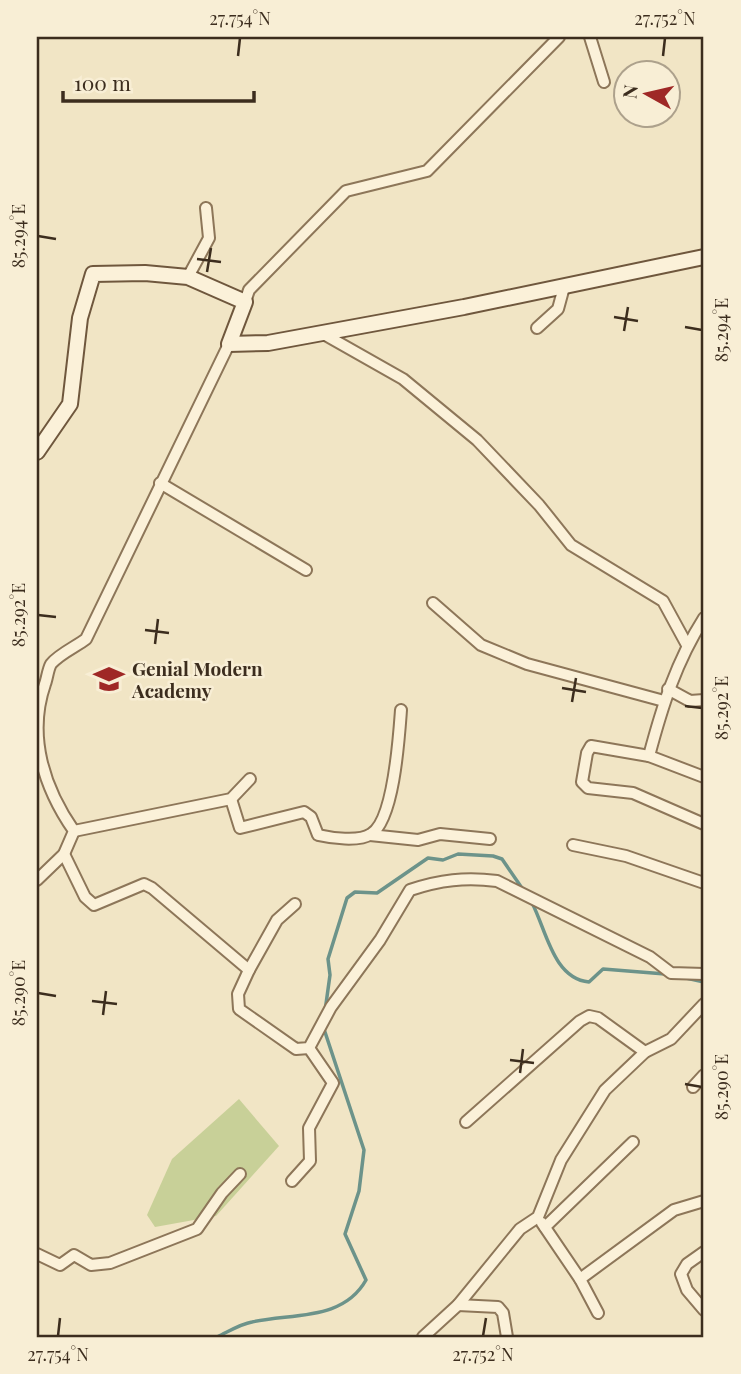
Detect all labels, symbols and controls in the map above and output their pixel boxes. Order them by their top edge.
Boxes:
text: 27.754°N [209,6,271,30]
text: 27.752°N [634,6,696,30]
scale bar [63,60,254,104]
north arrow [612,60,682,130]
text: 100 m [74,68,131,96]
text: N [615,83,643,100]
text: 85.294°E [6,204,30,268]
text: 85.294°E [709,298,733,362]
text: 85.292°E [6,583,30,647]
place label: Genial Modern Academy [131,655,263,703]
school or university icon: Genial Modern Academy [92,662,126,696]
text: 85.292°E [709,676,733,740]
text: 85.290°E [6,960,30,1026]
text: 85.290°E [709,1054,733,1120]
text: 27.754°N [27,1342,89,1366]
text: 27.752°N [452,1342,514,1366]

